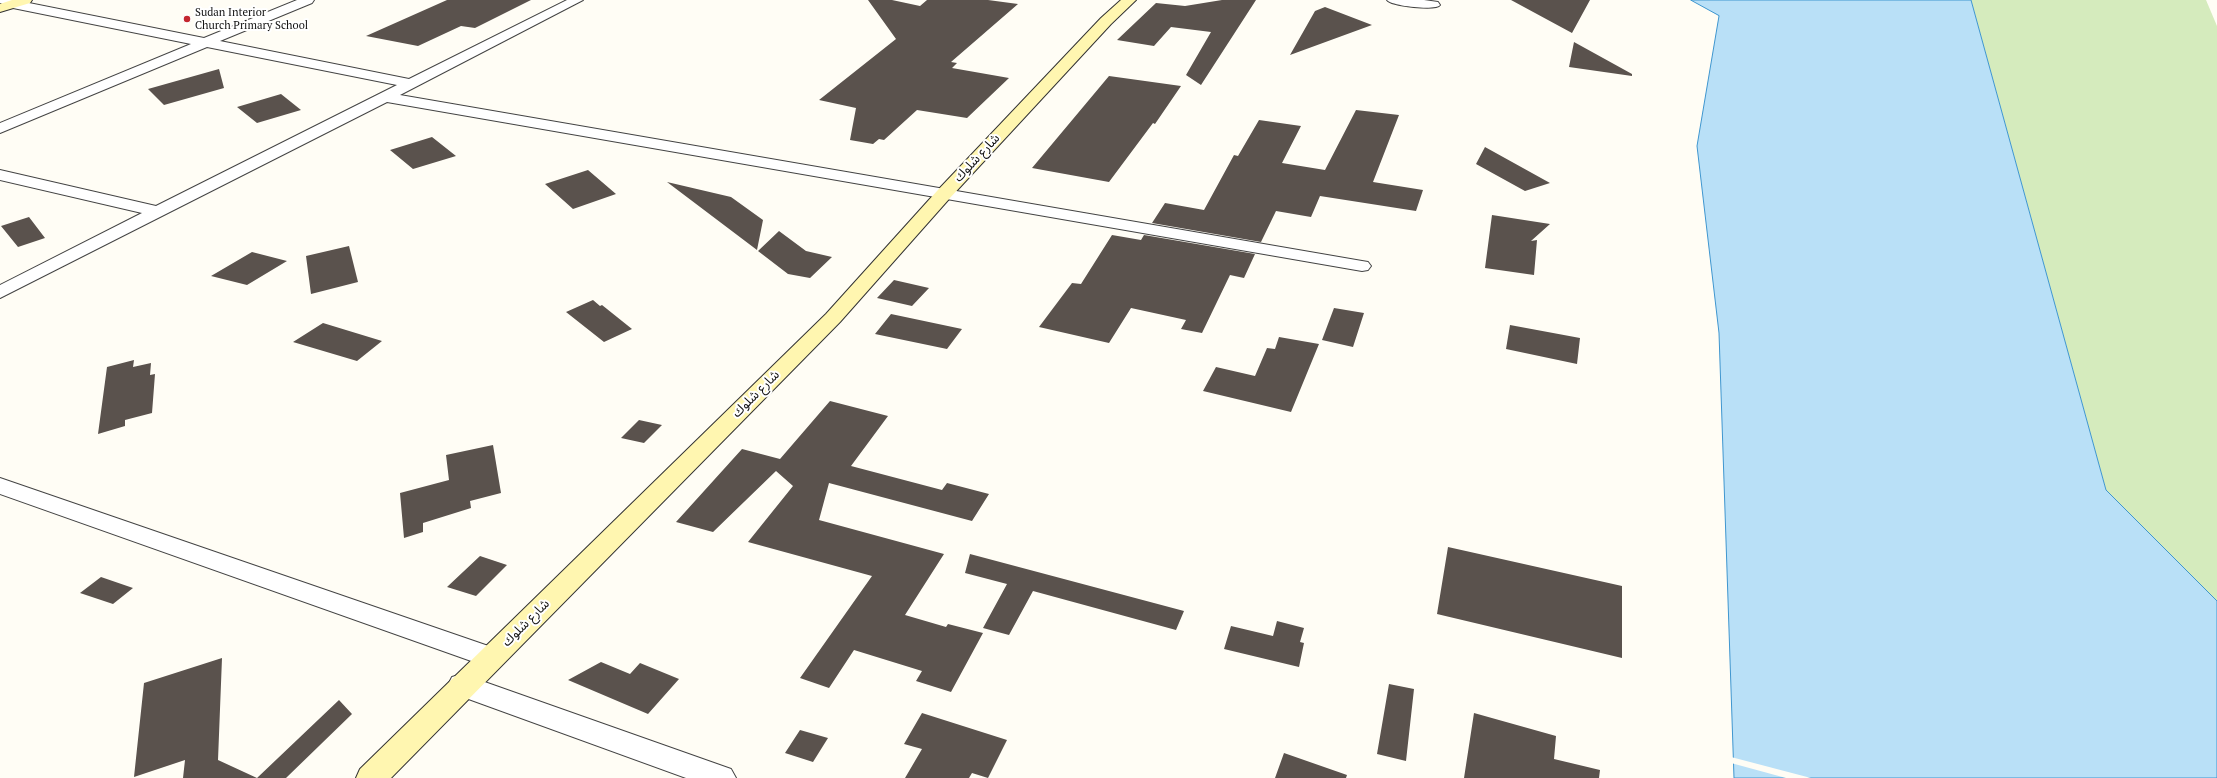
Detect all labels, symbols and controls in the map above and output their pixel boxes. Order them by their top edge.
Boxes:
place label: Sudan Interior Church Primary School [195,6,308,32]
marker: Sudan Interior Church Primary School [182,14,192,24]
street label: شارع شلوك [951,131,1003,185]
street label: شارع شلوك [729,367,783,421]
street label: شارع شلوك [499,596,553,650]

